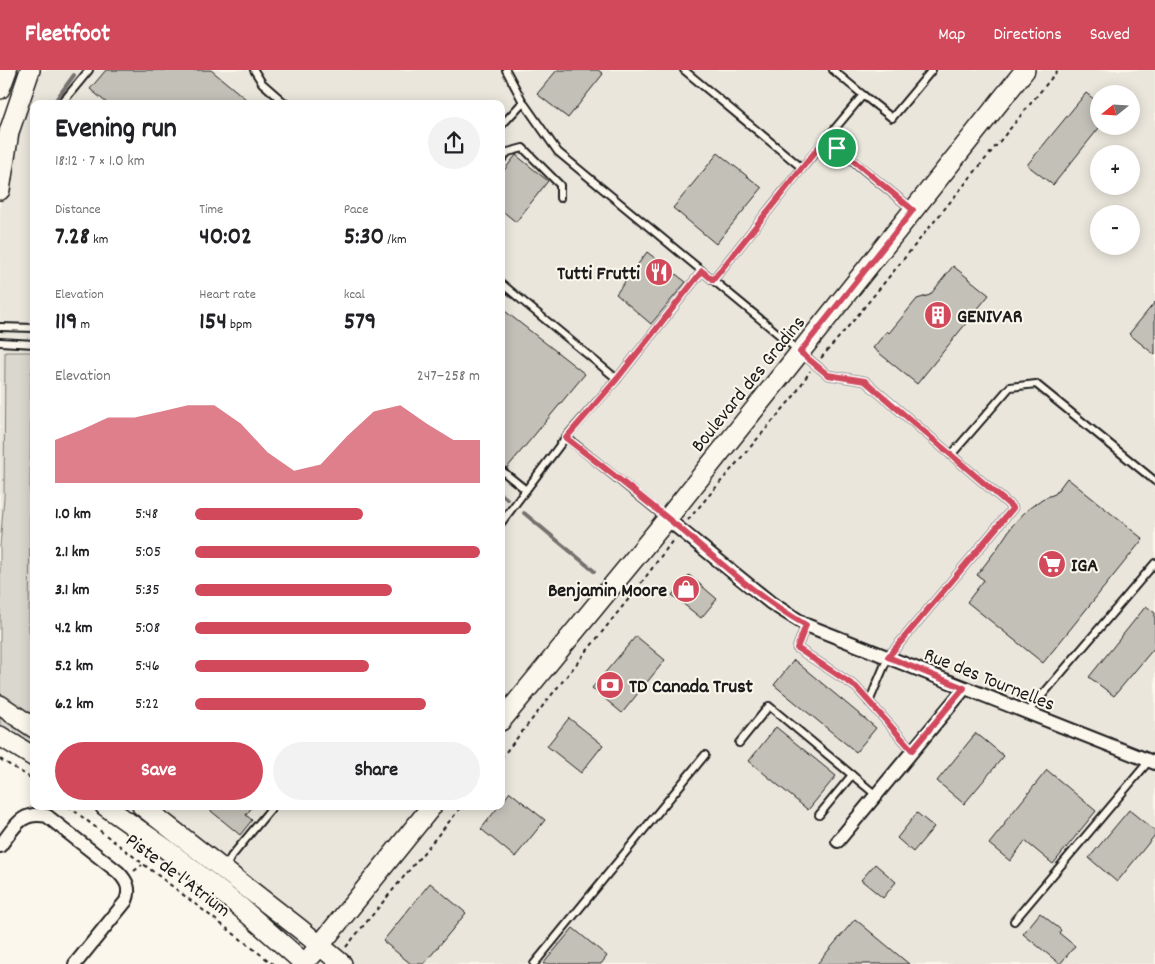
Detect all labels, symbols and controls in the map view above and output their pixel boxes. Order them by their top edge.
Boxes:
text: Fleetfoot [25,18,110,52]
text: Map [938,23,965,48]
text: Directions [993,23,1062,48]
text: Saved [1090,23,1130,48]
north arrow [1090,85,1140,135]
map controls [1090,85,1140,255]
text: Evening run [55,111,177,151]
button: share [428,117,480,169]
pin [816,127,858,169]
icon: arrive [823,134,851,162]
button: + [1090,145,1140,195]
text: 18:12 · 7 × 1.0 km [55,150,145,173]
text: Distance [55,200,101,220]
text: Time [199,200,223,220]
text: Pace [344,200,368,220]
button: − [1090,205,1140,255]
text: 7.28 [55,220,90,256]
text: 40:02 [199,220,252,256]
text: 5:30 [344,220,384,256]
text: km [90,230,108,250]
text: /km [384,230,407,250]
restaurant icon: Tutti Frutti [644,257,674,287]
place label: Tutti Frutti [557,261,640,289]
text: Elevation [55,285,104,305]
text: Heart rate [199,285,256,305]
text: kcal [344,285,365,305]
building icon: GENIVAR [923,300,953,330]
place label: GENIVAR [957,304,1023,332]
text: 119 [55,305,77,341]
text: 154 [199,305,227,341]
text: 579 [344,305,376,341]
street label: Boulevard des Gradins [685,311,813,459]
text: m [77,315,90,335]
text: bpm [227,315,252,335]
text: Elevation [55,365,111,388]
text: 247–258 m [417,365,480,388]
text: 1.0 km [55,503,91,526]
text: 5:48 [135,503,158,526]
text: 2.1 km [55,541,89,564]
text: 5:05 [135,541,161,564]
supermarket icon: IGA [1037,549,1067,579]
place label: IGA [1071,553,1098,581]
shop icon: Benjamin Moore [671,574,701,604]
place label: Benjamin Moore [548,578,667,606]
text: 3.1 km [55,579,89,602]
text: 5:35 [135,579,160,602]
text: 4.2 km [55,617,93,640]
text: 5:08 [135,617,160,640]
street label: Rue des Tournelles [919,642,1058,720]
text: 5.2 km [55,655,93,678]
text: 5:46 [135,655,160,678]
bank icon: TD Canada Trust [595,670,625,700]
place label: TD Canada Trust [629,674,754,702]
text: 6.2 km [55,693,94,716]
text: 5:22 [135,693,159,716]
button: Save [55,742,263,800]
button: Share [273,742,480,800]
street label: Piste de l'Atrium [119,828,236,925]

